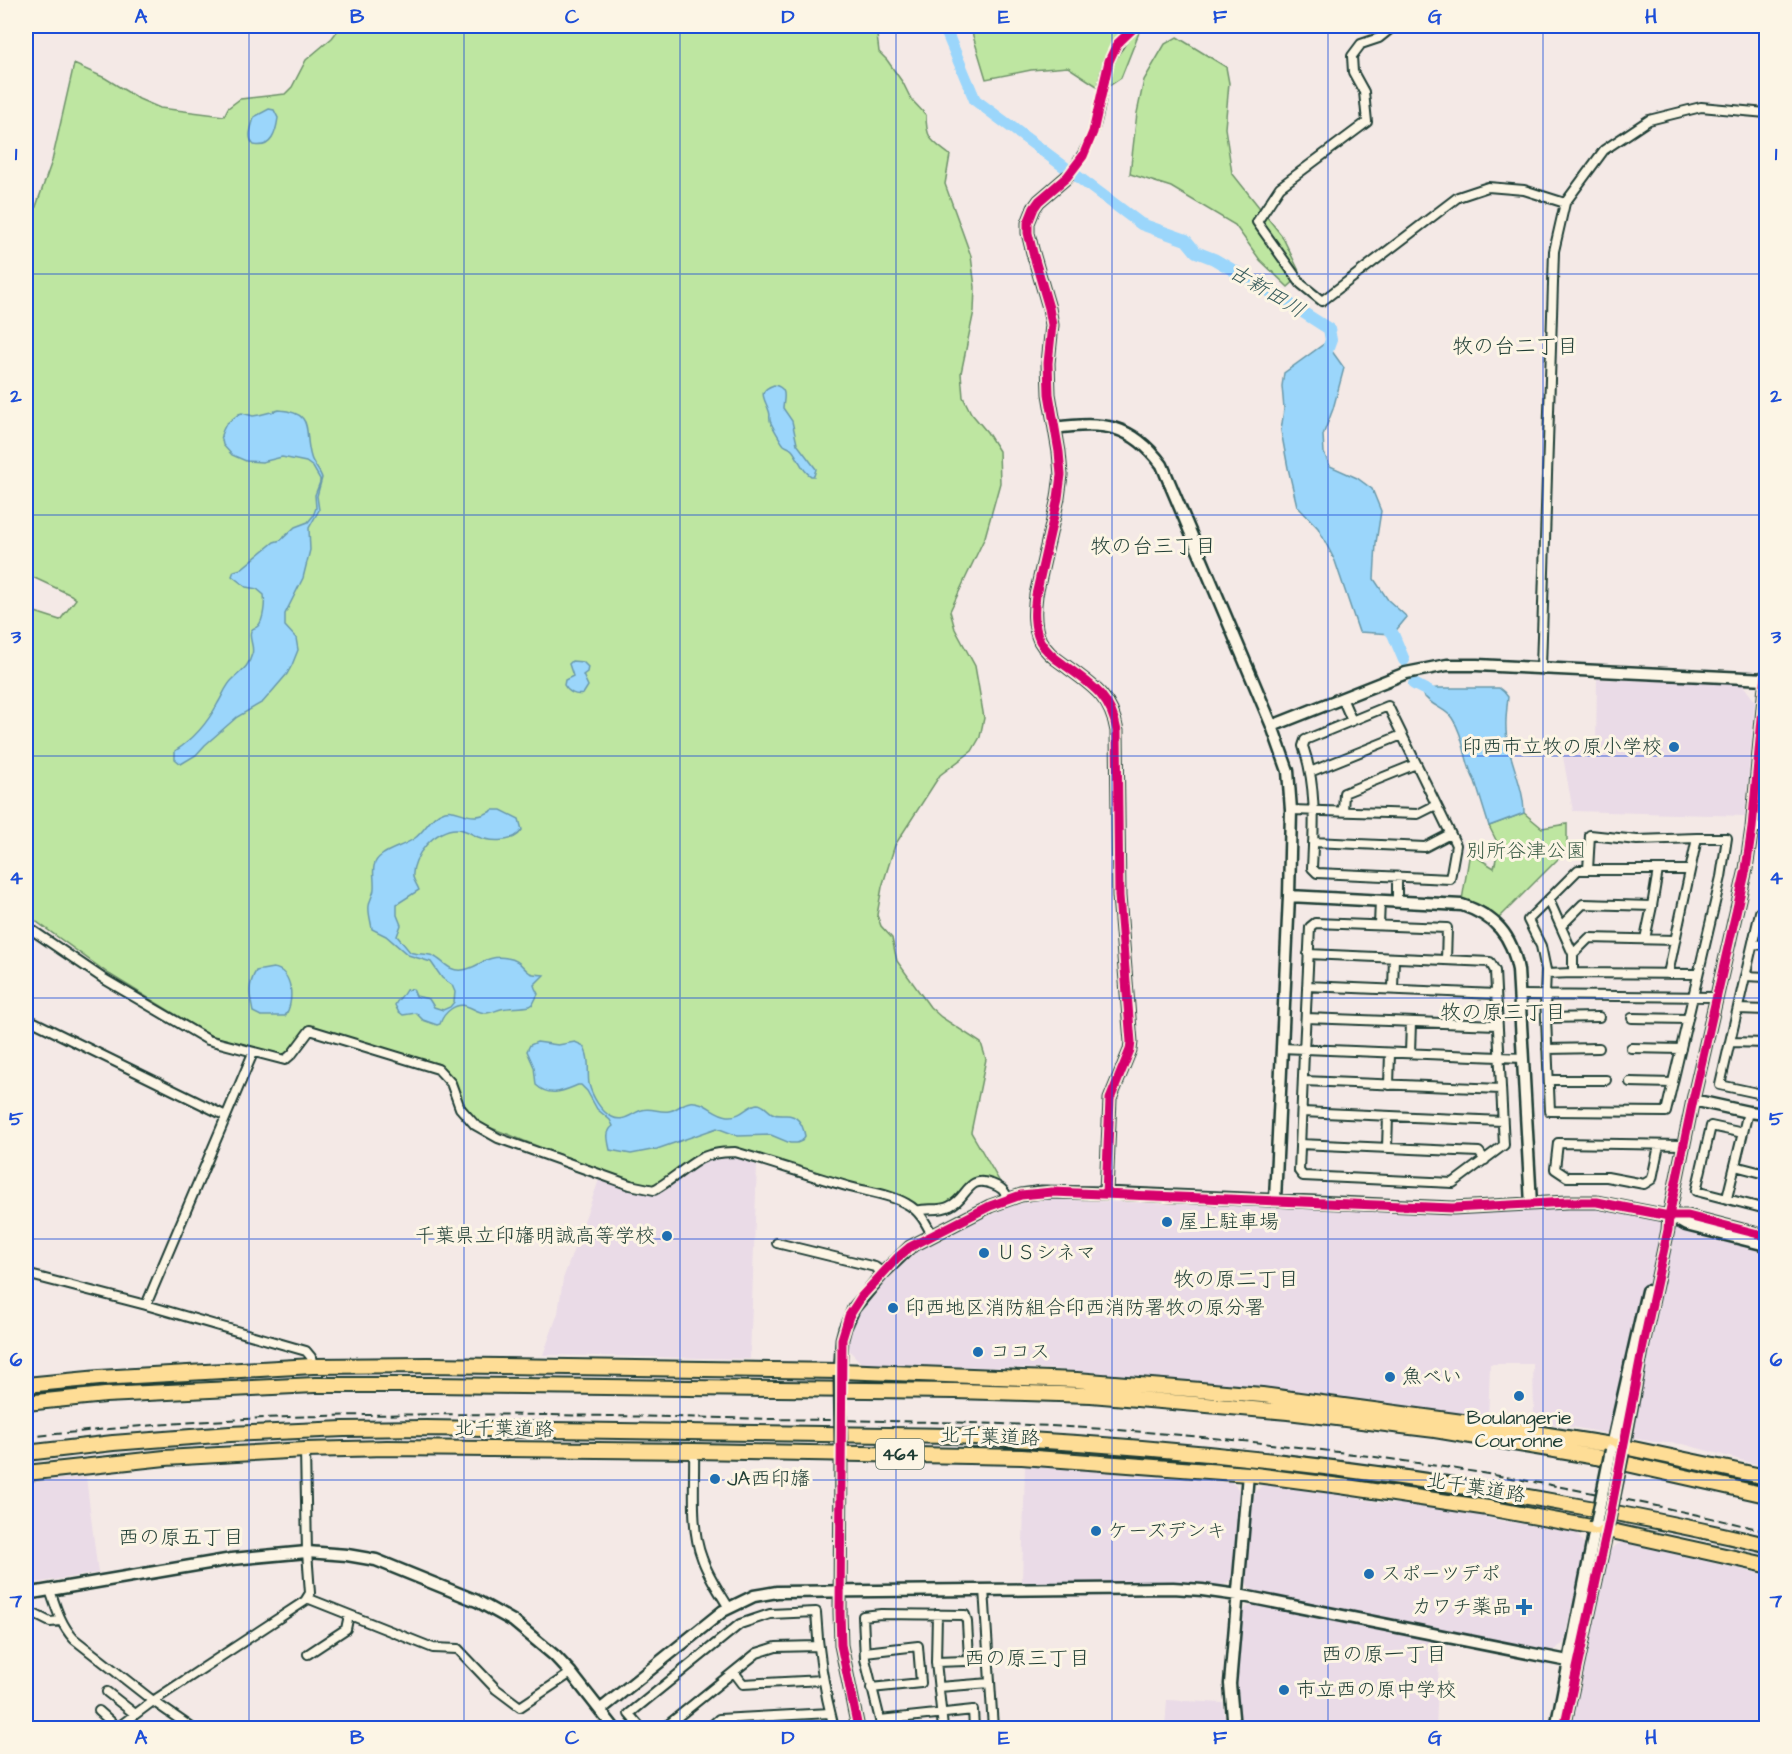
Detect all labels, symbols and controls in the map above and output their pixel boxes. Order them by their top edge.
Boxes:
text: A [135,3,148,31]
text: B [350,3,365,31]
text: C [565,3,580,31]
text: D [782,3,795,31]
text: E [998,3,1010,31]
text: F [1213,3,1228,31]
text: G [1428,3,1442,31]
text: H [1645,3,1657,31]
text: 1 [15,140,18,168]
text: 1 [1775,140,1778,168]
water label: 古新田川 [1224,257,1310,325]
district label: 牧の台二丁目 [1452,332,1578,361]
text: 2 [9,382,22,410]
text: 2 [1769,382,1782,410]
district label: 牧の台三丁目 [1090,532,1216,561]
text: 3 [10,623,22,651]
text: 3 [1770,623,1782,651]
place label: 印西市立牧の原小学校 [1462,733,1662,761]
marker: 印西市立牧の原小学校 [1667,740,1681,754]
park label: 別所谷津公園 [1466,837,1586,865]
text: 4 [9,864,23,892]
text: 4 [1769,864,1783,892]
district label: 牧の原三丁目 [1440,998,1566,1027]
text: 5 [9,1105,24,1133]
text: 5 [1769,1105,1784,1133]
place label: 屋上駐車場 [1179,1208,1279,1236]
marker: 屋上駐車場 [1160,1215,1174,1229]
place label: 千葉県立印旛明誠高等学校 [415,1222,655,1250]
marker: 千葉県立印旛明誠高等学校 [660,1229,674,1243]
place label: ＵＳシネマ [996,1239,1096,1267]
marker: ＵＳシネマ [977,1246,991,1260]
district label: 牧の原二丁目 [1173,1265,1299,1294]
place label: 印西地区消防組合印西消防署牧の原分署 [905,1294,1265,1322]
marker: 印西地区消防組合印西消防署牧の原分署 [886,1301,900,1315]
place label: ココス [990,1338,1050,1366]
marker: ココス [971,1345,985,1359]
text: 6 [10,1346,23,1374]
text: 6 [1770,1346,1783,1374]
place label: 魚べい [1402,1363,1462,1391]
marker: 魚べい [1383,1370,1397,1384]
marker: Boulangerie Couronne [1512,1389,1526,1403]
place label: Boulangerie Couronne [1467,1404,1572,1455]
street label: 北千葉道路 [454,1414,554,1444]
street label: 北千葉道路 [940,1421,1040,1453]
road number: 464 [876,1439,924,1469]
place label: JA西印旛 [727,1465,810,1493]
street label: 北千葉道路 [1424,1466,1528,1510]
marker: JA西印旛 [708,1472,722,1486]
place label: ケーズデンキ [1108,1517,1226,1545]
district label: 西の原五丁目 [118,1523,244,1552]
marker: ケーズデンキ [1089,1524,1103,1538]
place label: スポーツデポ [1381,1560,1501,1588]
marker: スポーツデポ [1362,1567,1376,1581]
text: 7 [9,1587,23,1615]
text: 7 [1769,1587,1783,1615]
place label: カワチ薬品 [1412,1593,1512,1621]
marker: カワチ薬品 [1517,1600,1531,1614]
district label: 西の原一丁目 [1321,1640,1447,1669]
district label: 西の原三丁目 [964,1644,1090,1673]
place label: 市立西の原中学校 [1296,1676,1456,1704]
marker: 市立西の原中学校 [1277,1683,1291,1697]
text: A [135,1724,148,1752]
text: B [350,1724,365,1752]
text: C [565,1724,580,1752]
text: D [782,1724,795,1752]
text: E [998,1724,1010,1752]
text: F [1213,1724,1228,1752]
text: G [1428,1724,1442,1752]
text: H [1645,1724,1657,1752]

